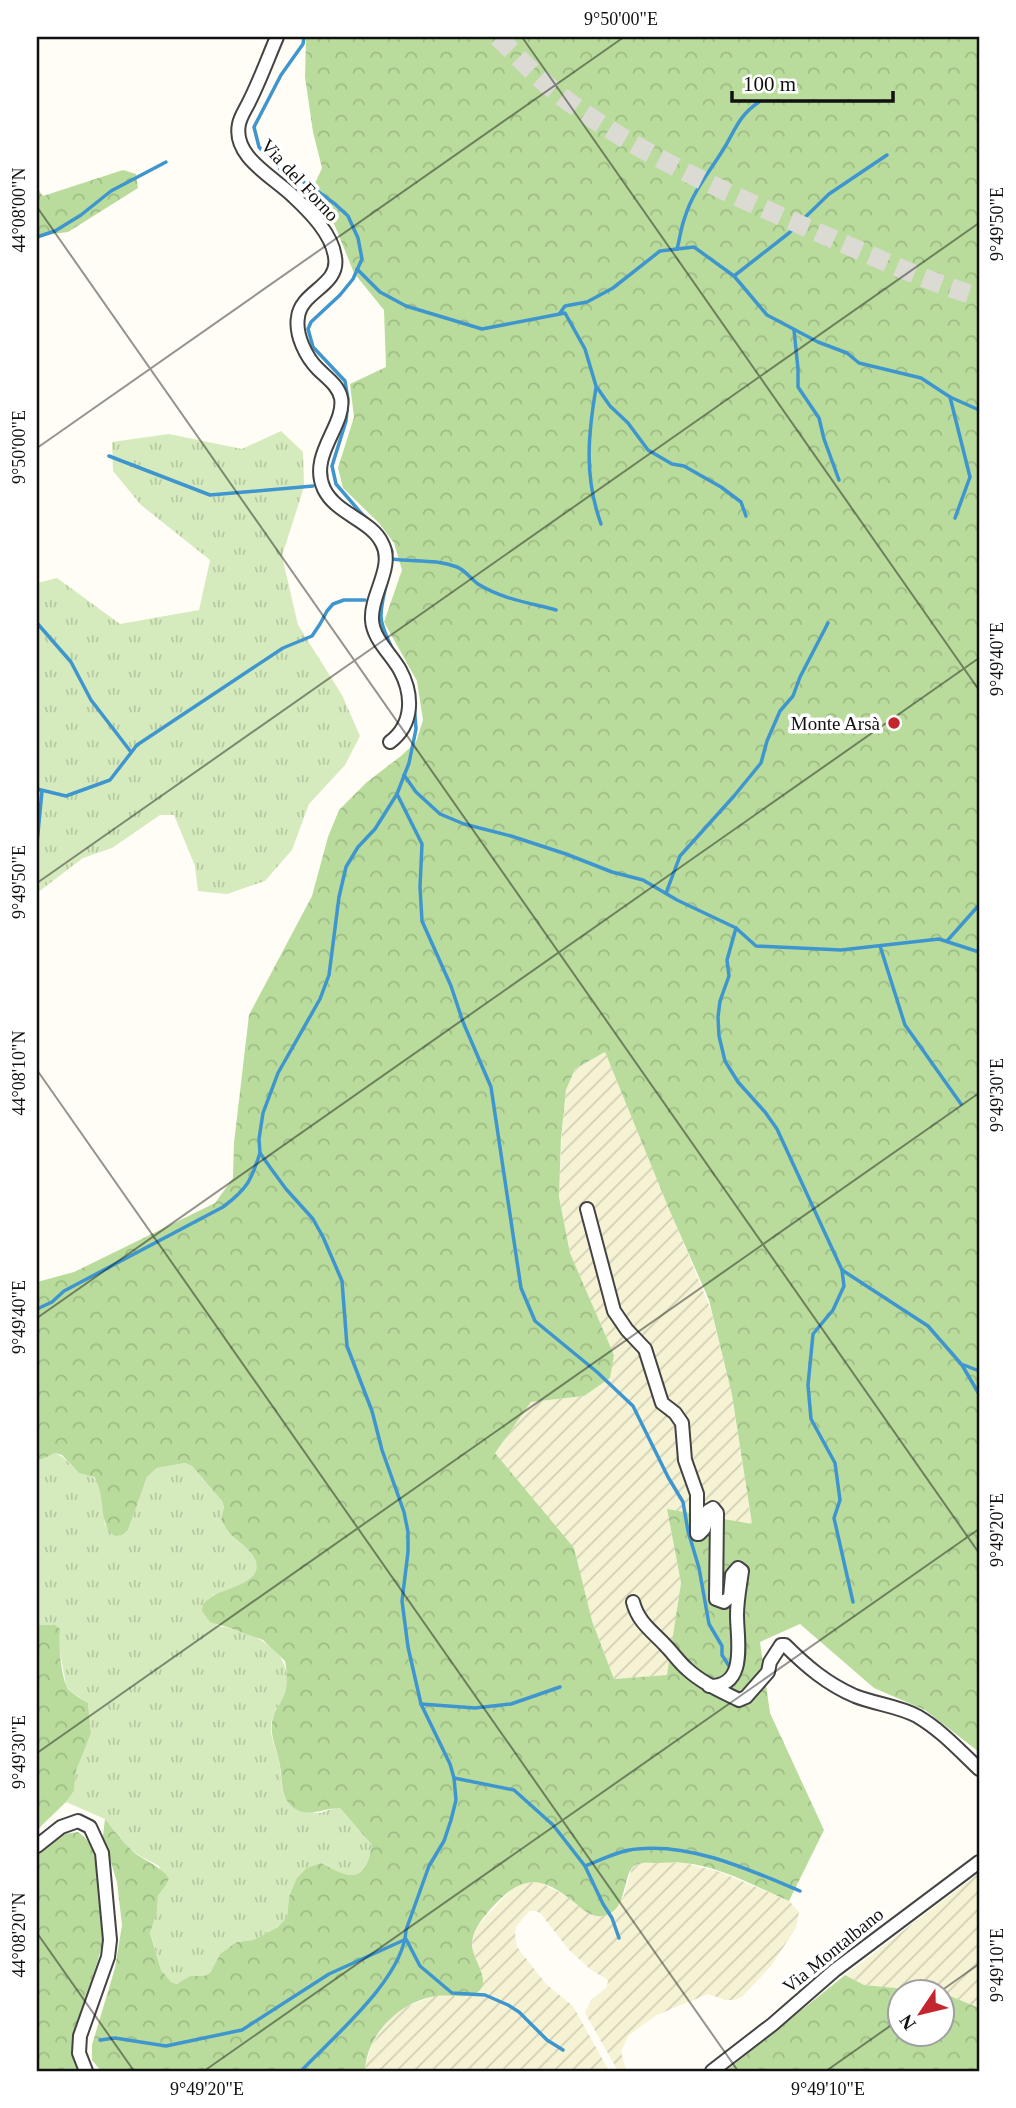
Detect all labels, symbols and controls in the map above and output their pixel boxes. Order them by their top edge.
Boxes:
text: 9°50'00"E [584,9,658,29]
scale bar [732,60,894,104]
text: 100 m [743,72,796,96]
street label: Via del Forno [257,135,343,225]
text: 44°08'00"N [9,168,29,252]
text: 9°49'50"E [987,187,1007,261]
text: 9°50'00"E [9,410,29,484]
text: 9°49'40"E [987,622,1007,696]
place label: Monte Arsà [791,713,881,734]
marker: Monte Arsà [886,715,902,731]
text: 9°49'50"E [9,845,29,919]
text: 44°08'10"N [9,1031,29,1115]
text: 9°49'30"E [987,1058,1007,1132]
text: 9°49'40"E [9,1280,29,1354]
text: 9°49'20"E [987,1493,1007,1567]
text: 9°49'30"E [9,1715,29,1789]
text: 44°08'20"N [9,1893,29,1977]
street label: Via Montalbano [779,1903,887,1997]
text: 9°49'10"E [987,1928,1007,2002]
north arrow [886,1979,956,2048]
text: N [895,2011,920,2034]
text: 9°49'20"E [170,2079,244,2099]
text: 9°49'10"E [791,2079,865,2099]

